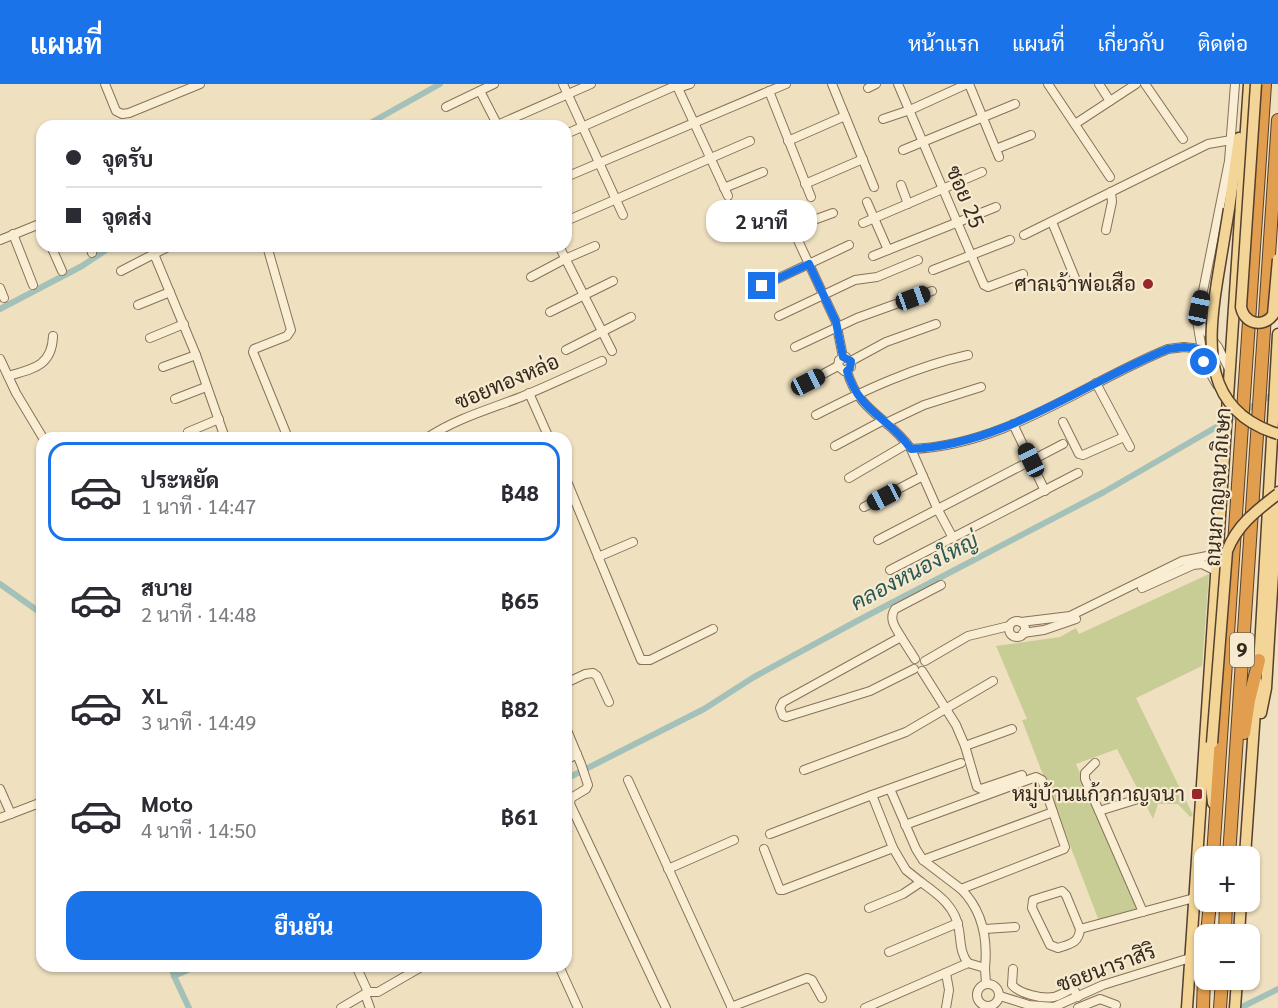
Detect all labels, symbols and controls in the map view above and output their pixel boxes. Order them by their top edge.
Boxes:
text: แผนที่ [30,24,103,60]
text: หน้าแรก [908,29,979,56]
text: แผนที่ [1012,29,1065,56]
text: เกี่ยวกับ [1098,29,1165,56]
text: ติดต่อ [1198,29,1248,56]
text: จุดรับ [102,144,153,172]
street label: ซอย 25 [941,161,992,232]
callout: 2 นาที [706,199,818,241]
text: จุดส่ง [102,202,152,230]
text: 2 นาที [735,208,788,234]
place label: ศาลเจ้าพ่อเสือ [1014,269,1136,296]
route end [748,272,775,299]
marker: ศาลเจ้าพ่อเสือ [1141,277,1155,291]
car [893,283,933,313]
car [1186,289,1212,327]
street label: ซอยทองหล่อ [450,347,563,415]
route start [1190,348,1217,375]
car [788,366,828,398]
street label: ถนนกาญจนาภิเษก [1197,406,1236,567]
car [1015,440,1047,480]
icon: car [69,465,123,519]
text: ประหยัด [141,465,219,493]
text: ฿48 [501,478,539,506]
car [864,481,904,513]
text: 1 นาที · 14:47 [141,493,256,519]
water label: คลองหนองใหญ่ [845,524,984,616]
icon: car [69,573,123,627]
text: สบาย [141,573,193,601]
text: ฿65 [501,586,539,614]
text: 2 นาที · 14:48 [141,601,256,627]
road number: 9 [1230,633,1254,667]
icon: car [69,681,123,735]
text: XL [141,681,168,709]
text: ฿82 [501,694,539,722]
text: 3 นาที · 14:49 [141,709,256,735]
place label: หมู่บ้านแก้วกาญจนา [1012,779,1185,809]
marker: หมู่บ้านแก้วกาญจนา [1190,787,1204,801]
icon: car [69,789,123,843]
text: Moto [141,789,193,817]
text: ฿61 [501,802,539,830]
text: 4 นาที · 14:50 [141,817,256,843]
map controls [1194,846,1260,990]
button: + [1194,846,1260,912]
button: ยืนยัน [66,891,542,960]
button: − [1194,924,1260,990]
street label: ซอยนาราสิริ [1052,936,1159,997]

